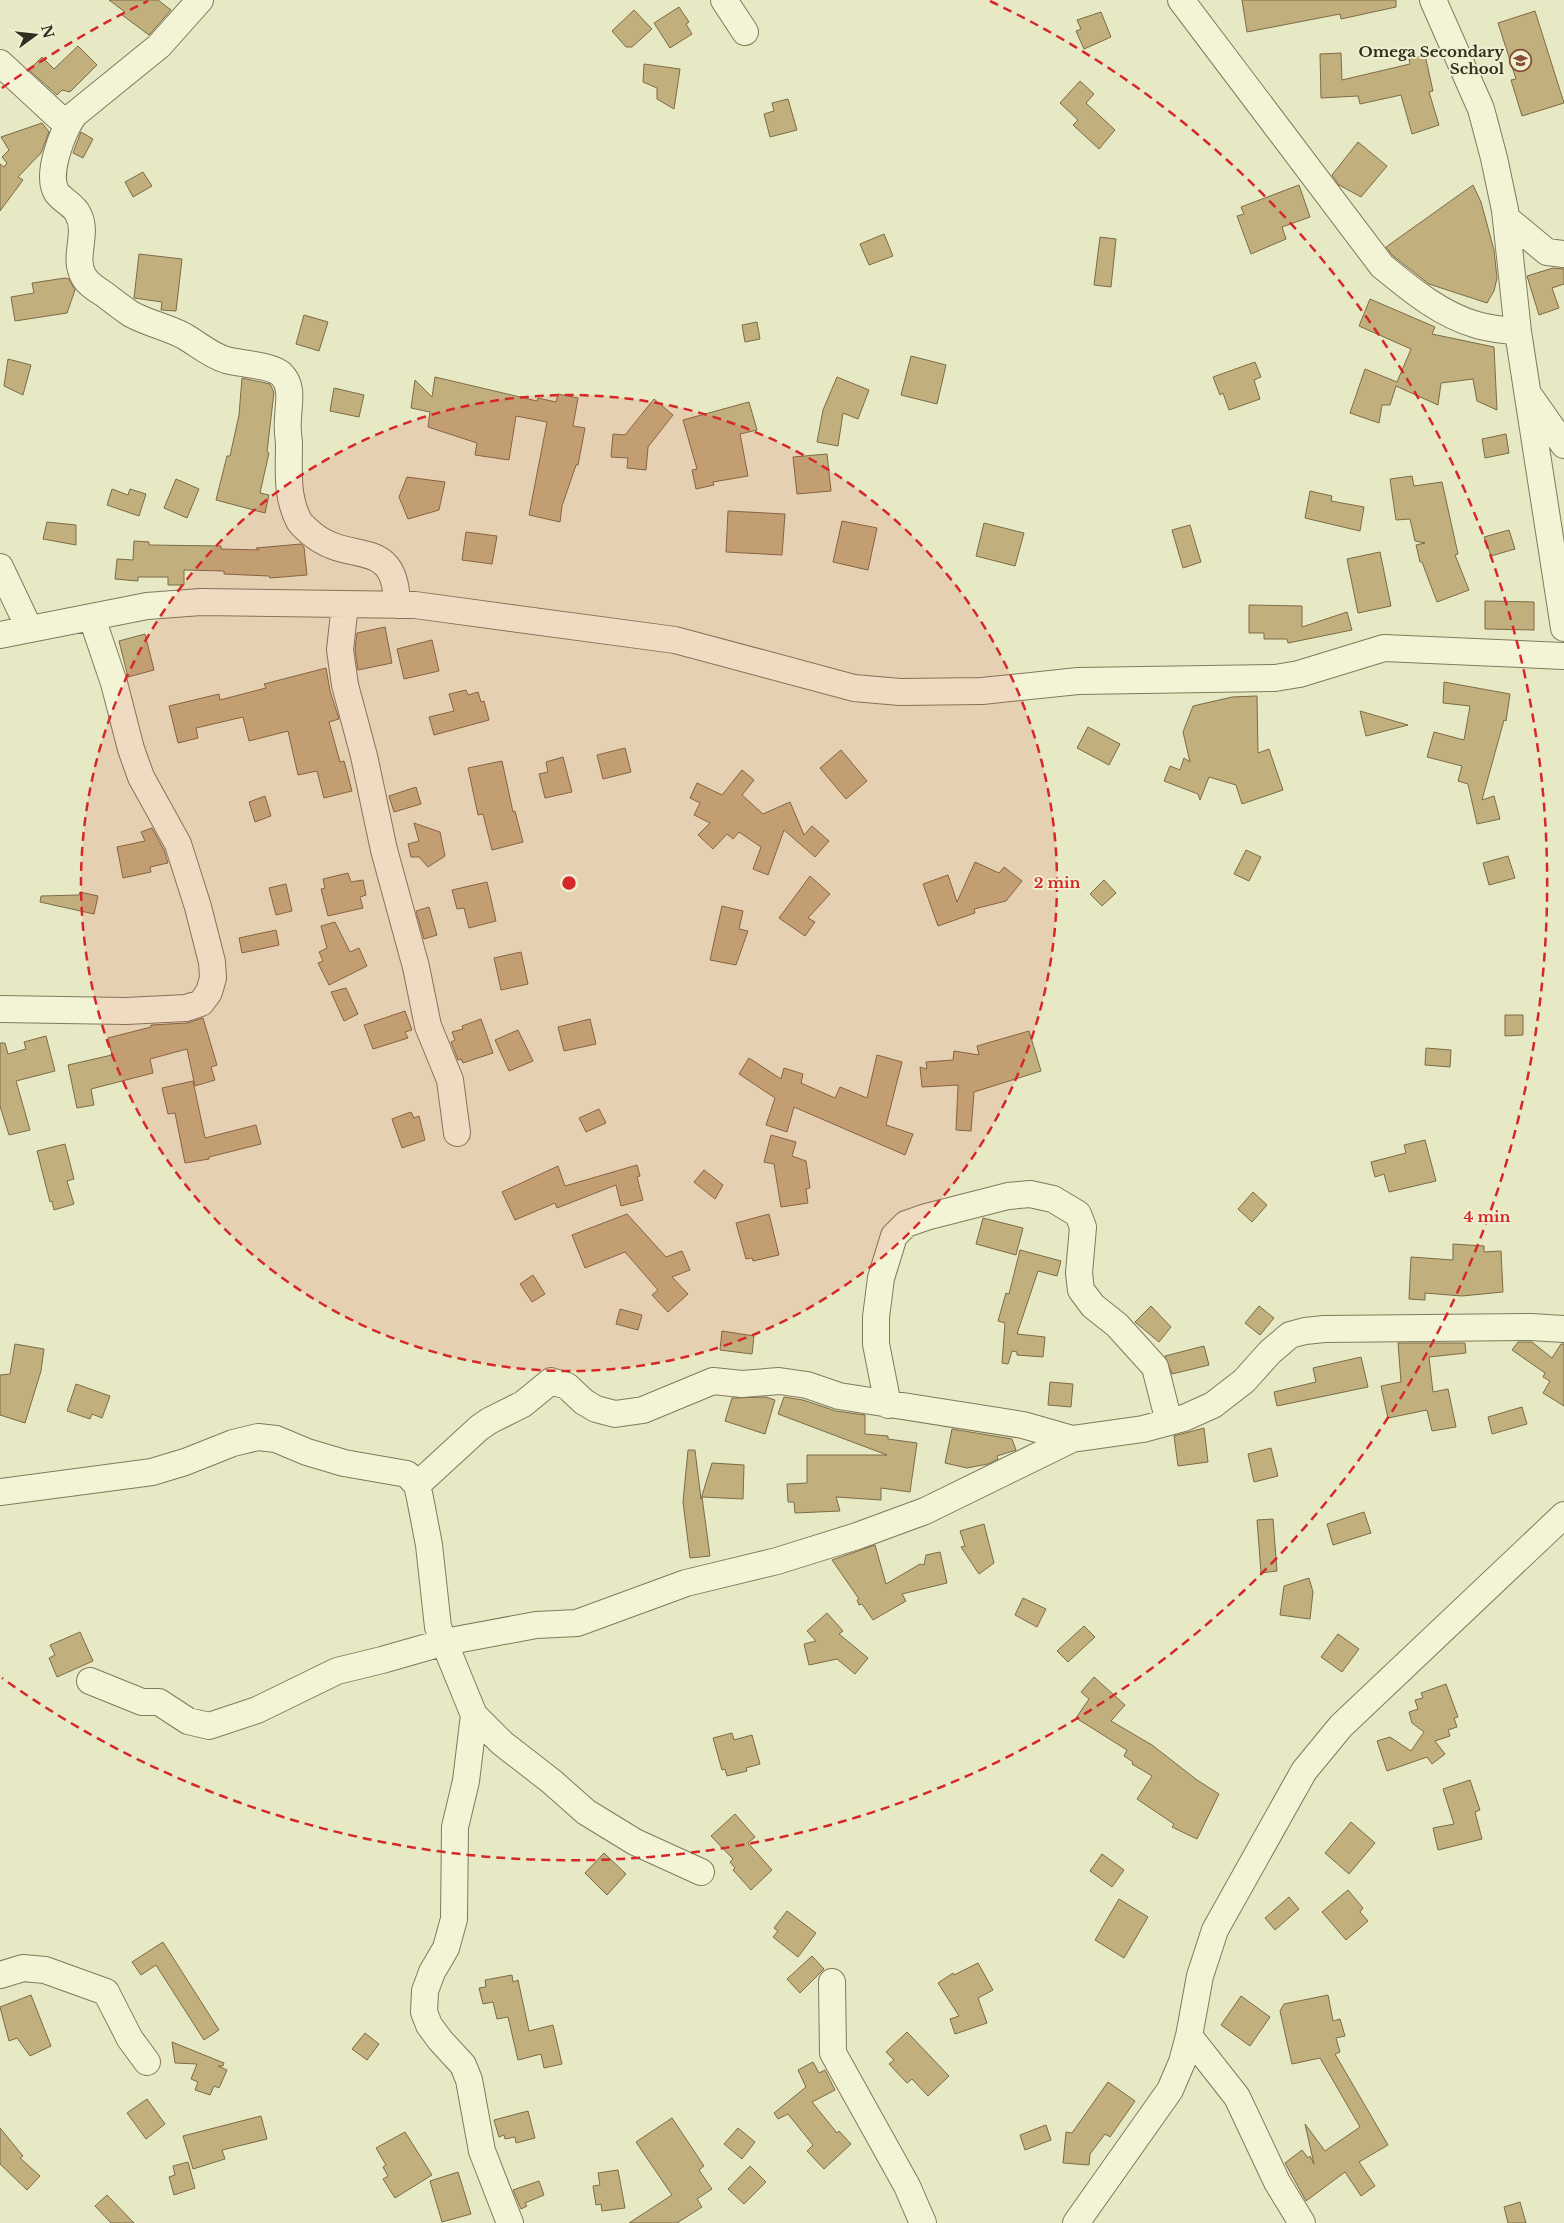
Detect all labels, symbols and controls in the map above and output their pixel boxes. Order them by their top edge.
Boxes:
north arrow [10,10,60,60]
text: N [37,23,58,40]
place label: Omega Secondary School [1359,42,1505,78]
school or university icon: Omega Secondary School [1508,49,1532,73]
text: 2 min [1034,873,1080,892]
centre of rings [560,874,578,892]
text: 4 min [1464,1207,1511,1226]

